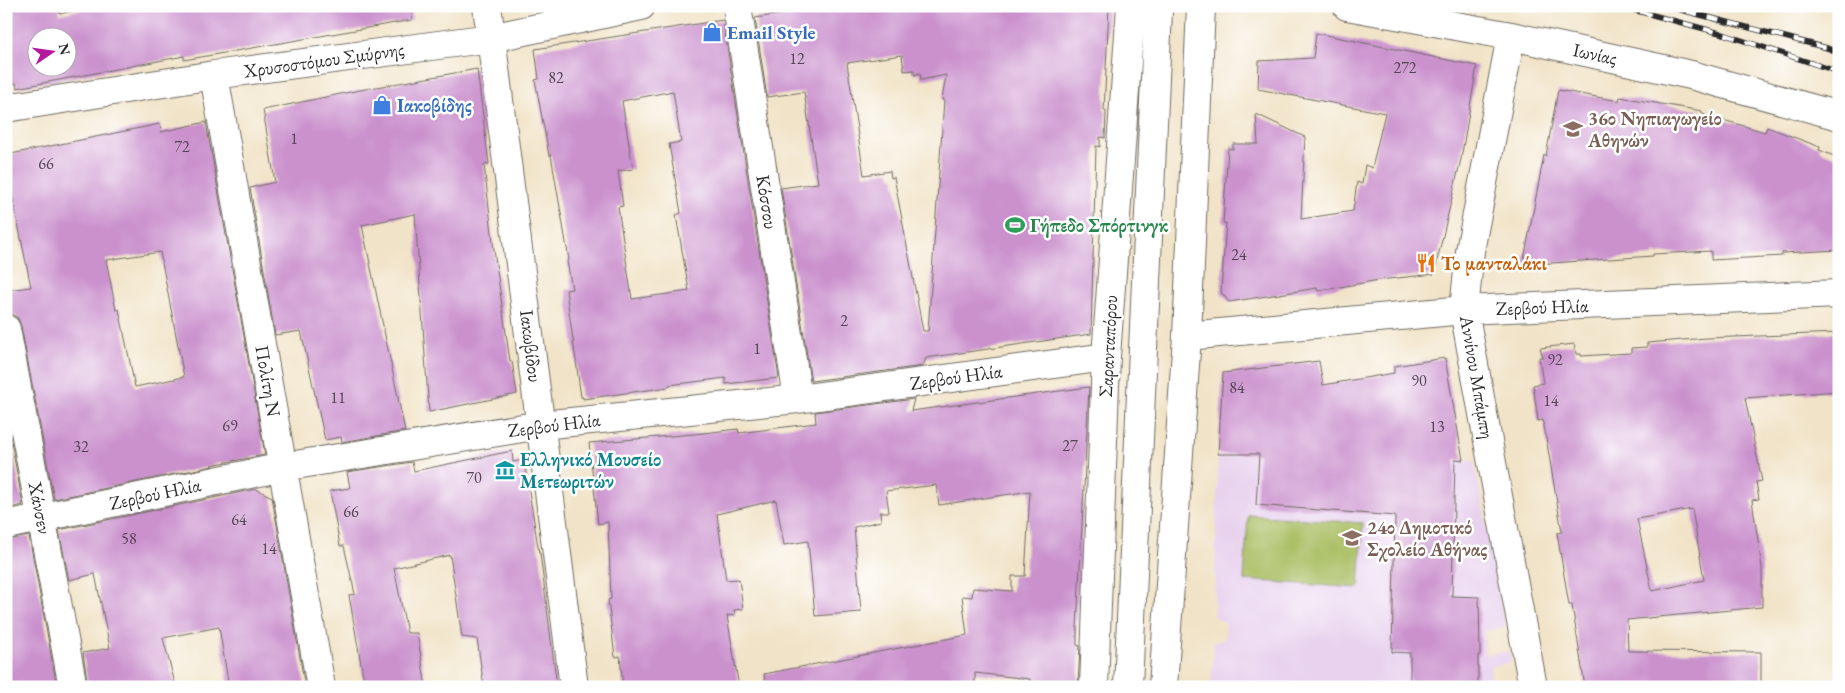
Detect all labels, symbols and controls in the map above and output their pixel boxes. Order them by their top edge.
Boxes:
place label: Email Style [727,20,816,45]
shop icon: Email Style [701,21,723,43]
north arrow [28,28,78,78]
street label: Χρυσοστόμου Σμύρνης [241,36,406,84]
street label: Ιωνίας [1571,37,1619,71]
text: N [55,42,75,57]
house number: 12 [789,48,805,69]
house number: 272 [1393,57,1417,78]
house number: 82 [548,67,564,88]
place label: Ιακοβίδης [397,93,472,118]
shop icon: Ιακοβίδης [371,94,393,116]
place label: 36ο Νηπιαγωγείο Αθηνών [1587,106,1722,153]
school or university icon: 36ο Νηπιαγωγείο Αθηνών [1562,118,1584,140]
house number: 1 [290,128,298,149]
house number: 72 [174,136,190,157]
house number: 66 [38,153,54,174]
street label: Κόσσου [750,173,784,231]
place label: Γήπεδο Σπόρτινγκ [1030,213,1168,238]
sports icon: Γήπεδο Σπόρτινγκ [1004,214,1026,236]
house number: 24 [1231,244,1247,265]
place label: Το μανταλάκι [1441,251,1548,276]
restaurant icon: Το μανταλάκι [1415,252,1437,274]
street label: Ζερβού Ηλία [1495,293,1589,321]
street label: Σαρανταπόρου [1093,294,1123,398]
street label: Ιακωβίδου [514,308,548,384]
house number: 2 [840,310,848,331]
street label: Αννίνου Μπάμπη [1454,312,1500,441]
house number: 1 [753,338,761,359]
street label: Πολίτη Ν [249,343,287,419]
house number: 92 [1547,349,1563,370]
street label: Ζερβού Ηλία [908,358,1004,396]
house number: 90 [1411,370,1427,391]
house number: 84 [1229,377,1245,398]
house number: 11 [330,387,346,408]
house number: 14 [1543,390,1559,411]
street label: Ζερβού Ηλία [506,407,602,443]
house number: 69 [222,415,238,436]
house number: 13 [1429,416,1445,437]
house number: 27 [1062,435,1078,456]
house number: 32 [73,436,89,457]
place label: Ελληνικό Μουσείο Μετεωριτών [520,447,661,494]
museum icon: Ελληνικό Μουσείο Μετεωριτών [494,459,516,481]
house number: 70 [466,467,482,488]
street label: Ζερβού Ηλία [107,472,203,516]
street label: Χάνσεν [22,479,57,537]
house number: 66 [343,501,359,522]
house number: 64 [231,509,247,530]
place label: 24ο Δημοτικό Σχολείο Αθήνας [1367,515,1487,562]
school or university icon: 24ο Δημοτικό Σχολείο Αθήνας [1341,527,1363,549]
house number: 58 [121,528,137,549]
house number: 14 [261,538,277,559]

